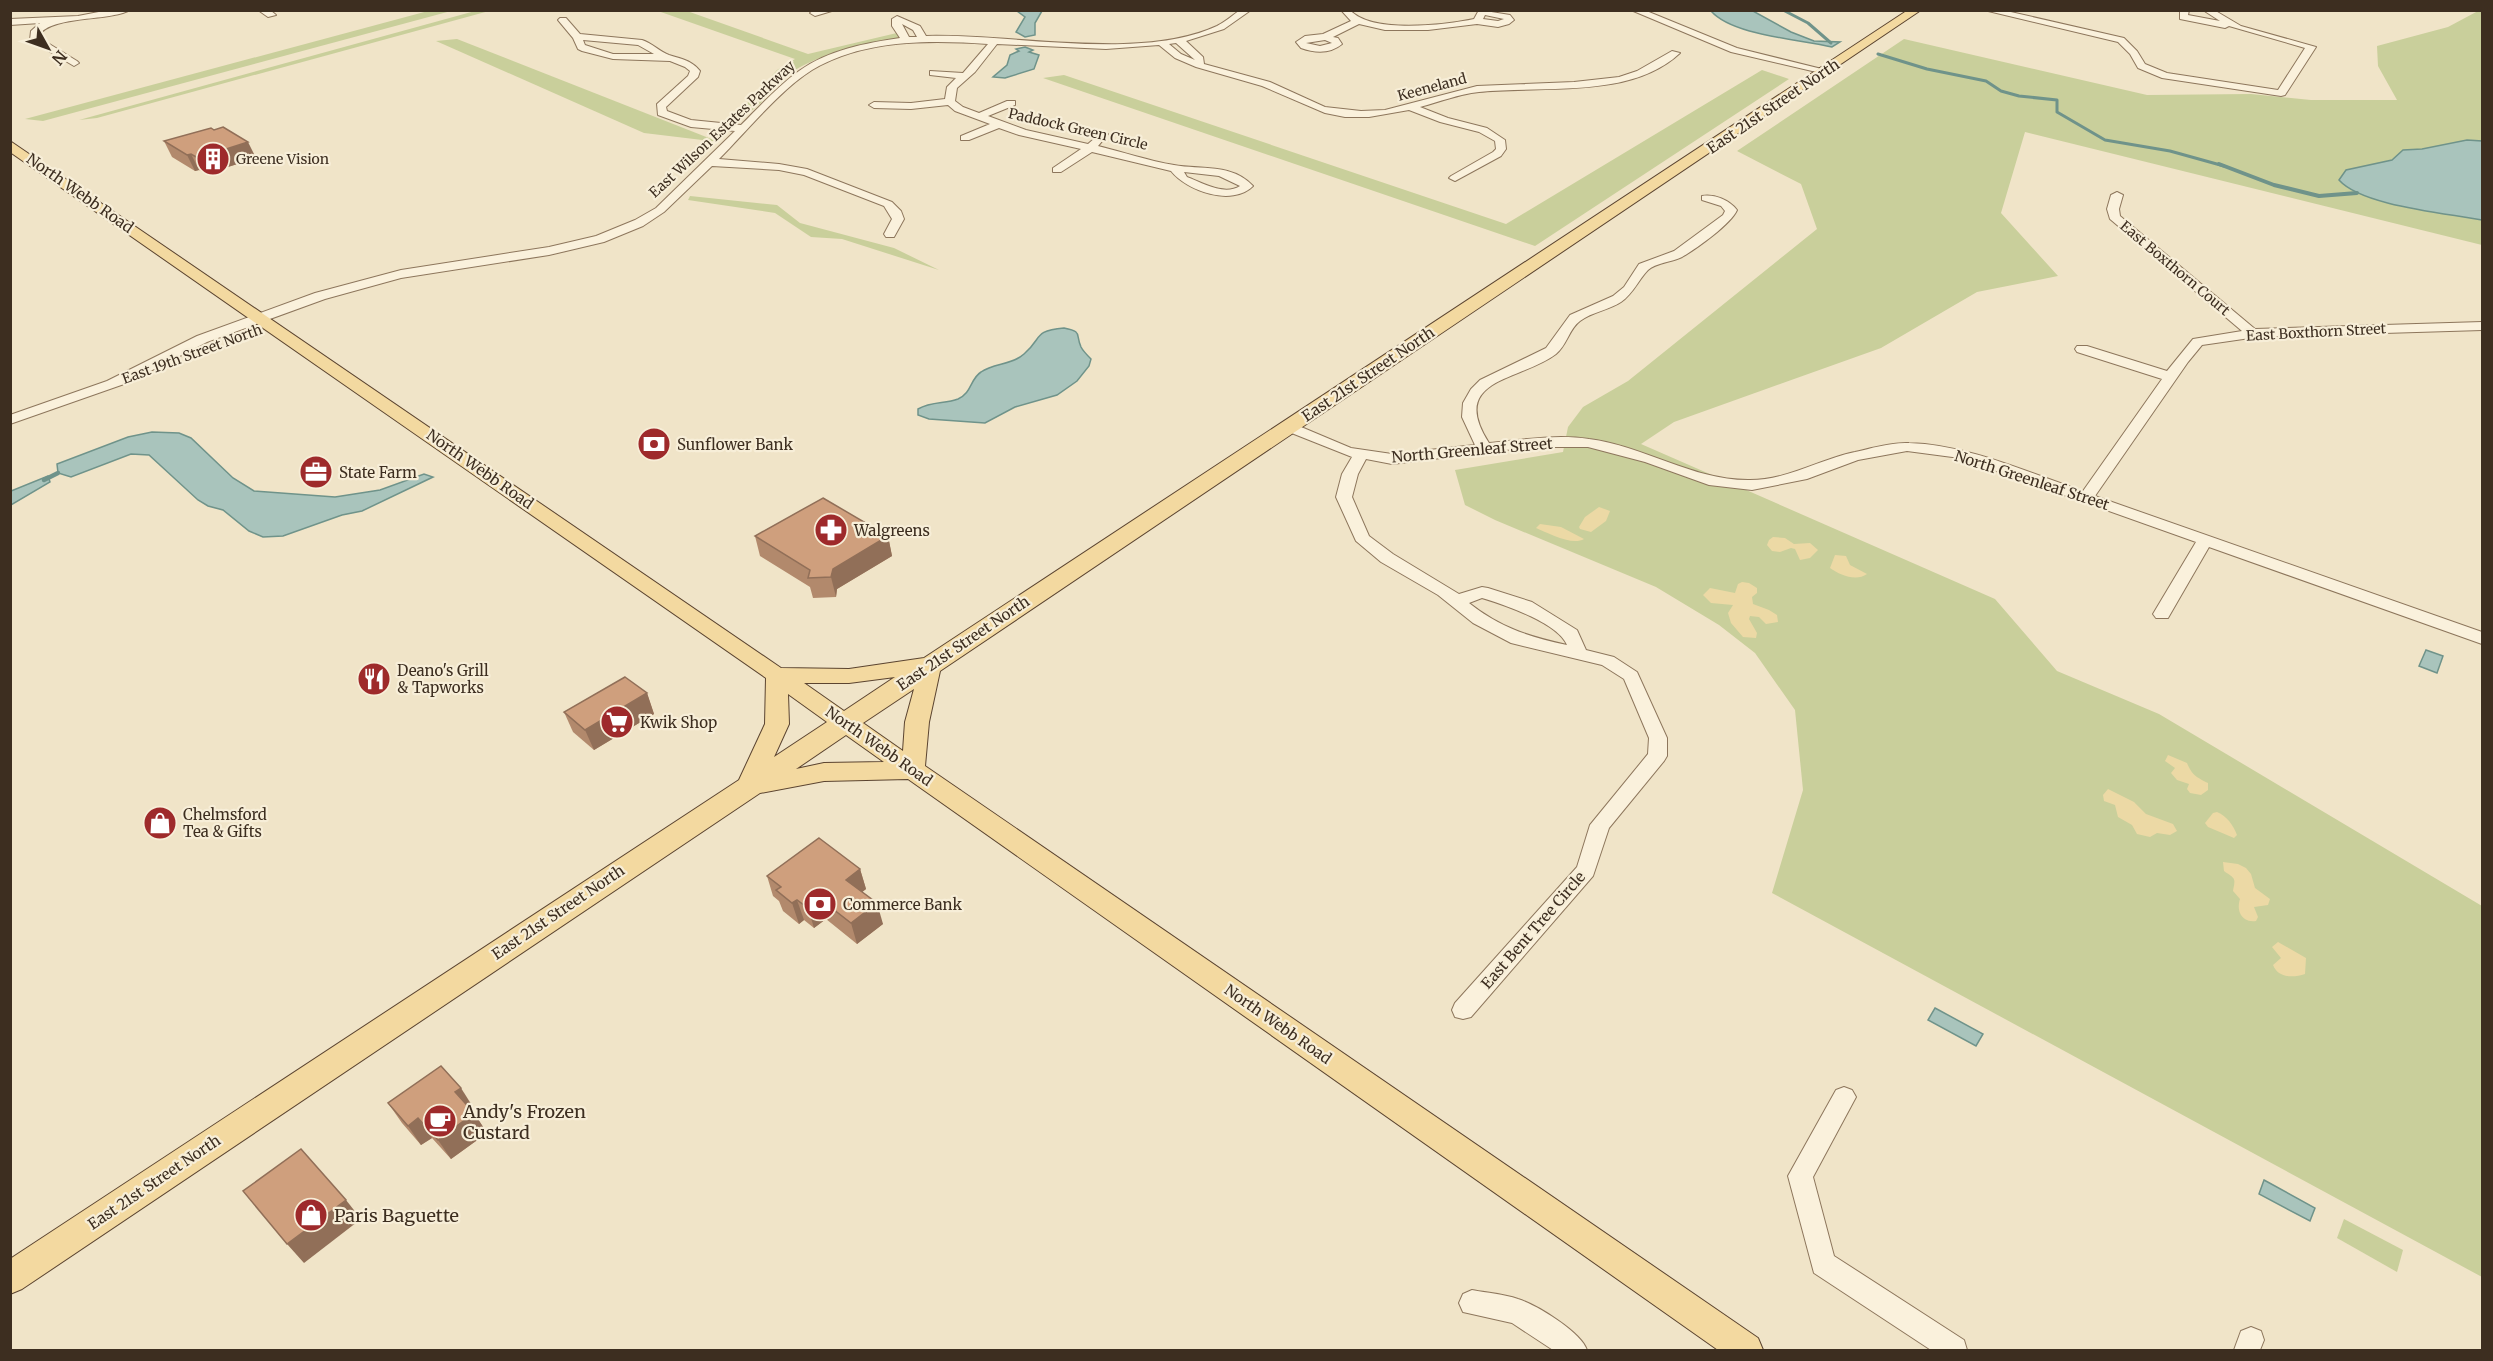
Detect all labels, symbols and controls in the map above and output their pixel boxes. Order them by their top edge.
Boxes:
north arrow [18,18,78,78]
text: N [48,46,71,69]
street label: East 21st Street North [1703,55,1843,157]
street label: East Wilson Estates Parkway [645,56,799,201]
street label: Keeneland [1396,69,1469,105]
street label: Paddock Green Circle [1007,104,1149,154]
building icon: Greene Vision [195,141,231,177]
street label: North Webb Road [23,149,137,237]
place label: Greene Vision [236,150,329,168]
street label: East Boxthorn Court [2116,217,2234,320]
street label: East Boxthorn Street [2245,319,2387,345]
street label: East 19th Street North [119,320,265,388]
street label: East 21st Street North [1298,323,1438,425]
street label: North Webb Road [423,425,537,513]
bank icon: Sunflower Bank [636,426,672,462]
street label: North Greenleaf Street [1391,433,1553,467]
place label: Sunflower Bank [677,435,794,454]
street label: North Greenleaf Street [1952,446,2112,514]
office icon: State Farm [298,454,334,490]
place label: State Farm [339,463,417,482]
pharmacy icon: Walgreens [813,512,849,548]
place label: Walgreens [853,521,930,540]
street label: East 21st Street North [893,592,1033,694]
restaurant icon: Deano's Grill & Tapworks [356,661,392,697]
place label: Deano's Grill & Tapworks [397,661,489,697]
street label: North Webb Road [822,702,936,790]
supermarket icon: Kwik Shop [599,704,635,740]
place label: Kwik Shop [640,713,717,732]
shop icon: Chelmsford Tea & Gifts [142,805,178,841]
place label: Chelmsford Tea & Gifts [183,805,267,841]
street label: East 21st Street North [488,861,628,963]
street label: East Bent Tree Circle [1477,867,1589,993]
bank icon: Commerce Bank [802,886,838,922]
place label: Commerce Bank [843,895,962,914]
street label: North Webb Road [1221,980,1335,1068]
place label: Andy's Frozen Custard [462,1100,586,1144]
cafe icon: Andy's Frozen Custard [422,1103,458,1139]
street label: East 21st Street North [84,1131,224,1233]
shop icon: Paris Baguette [293,1197,329,1233]
place label: Paris Baguette [334,1204,459,1227]

